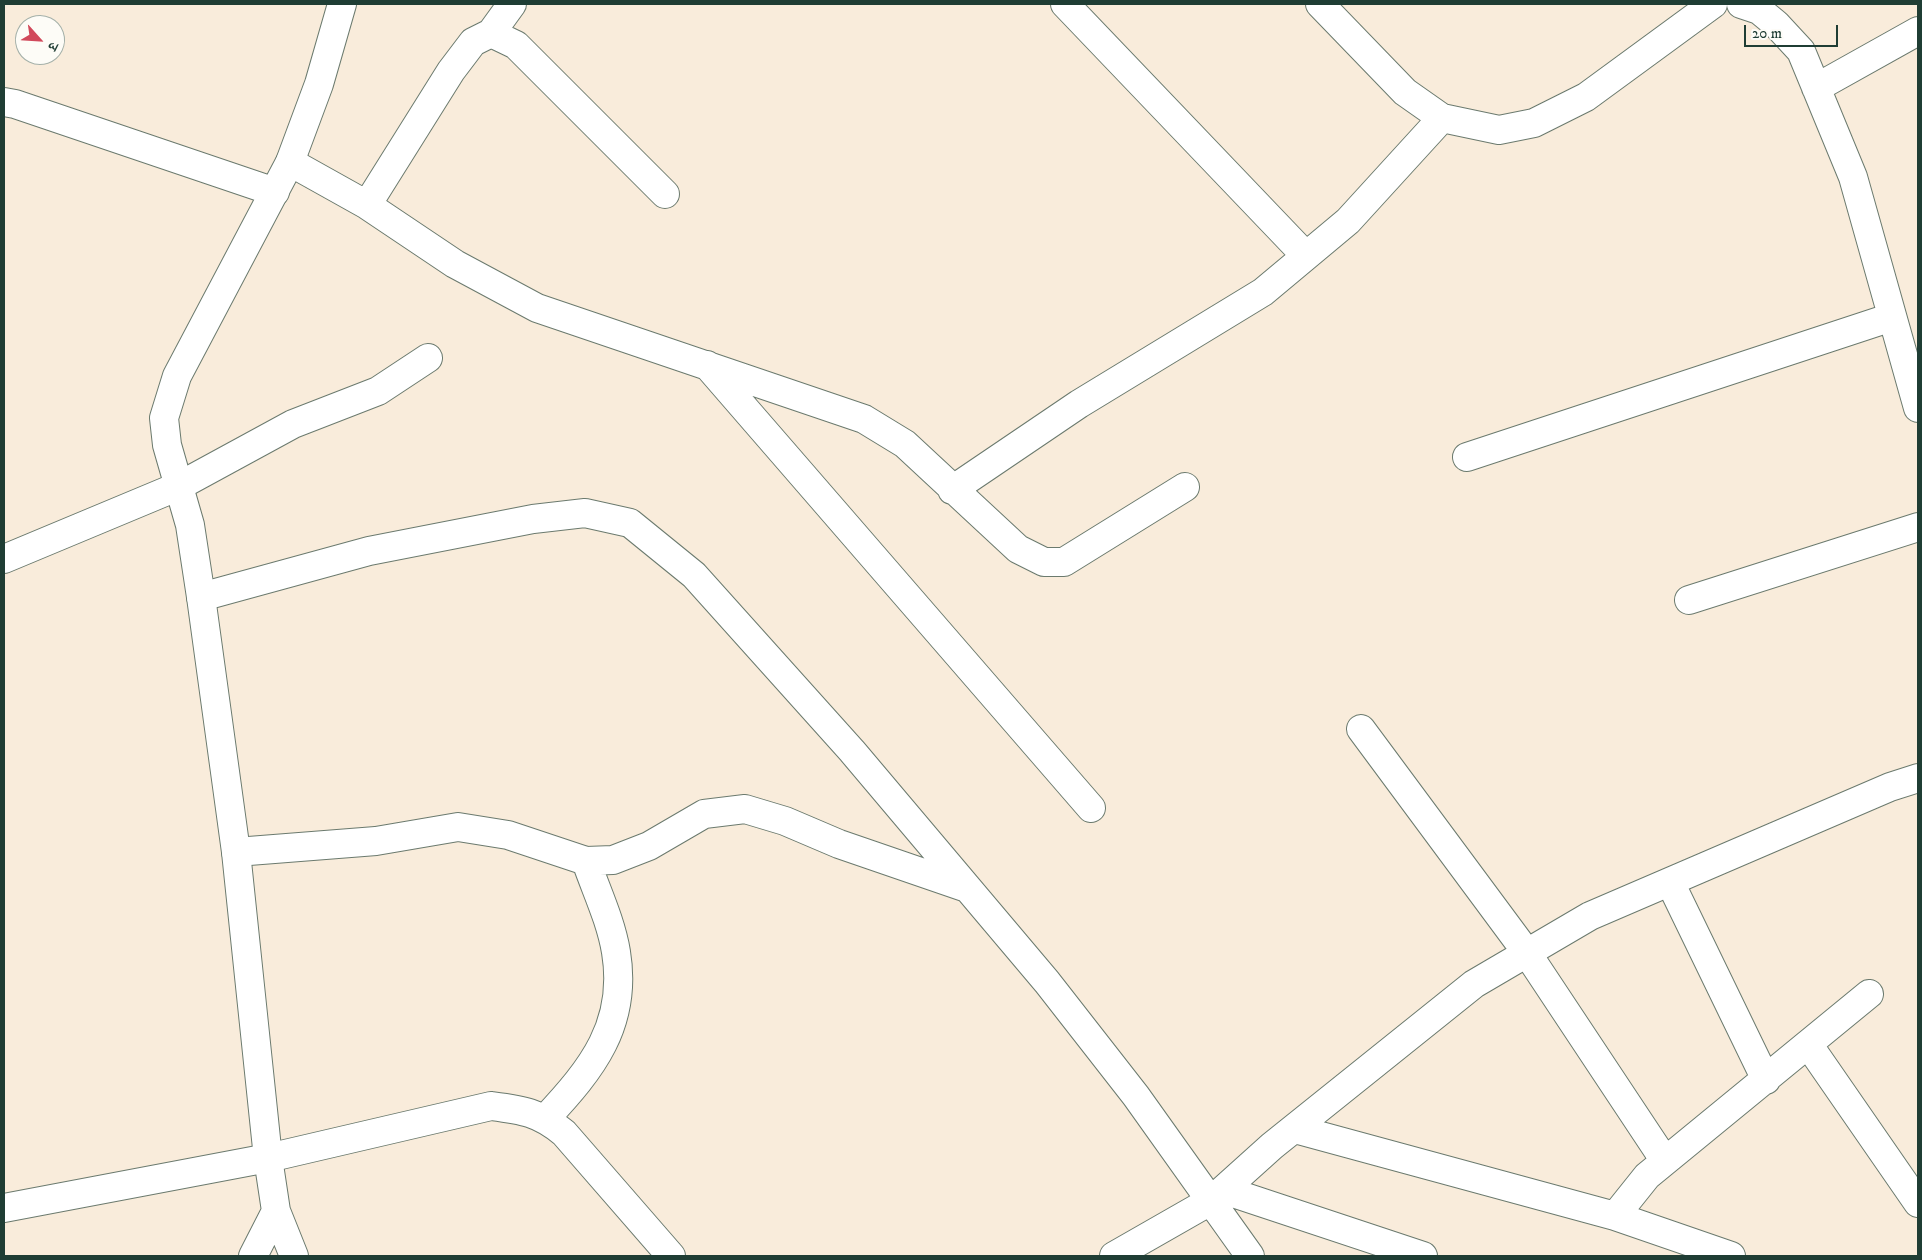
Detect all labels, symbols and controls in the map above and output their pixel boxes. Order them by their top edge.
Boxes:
north arrow [15,15,65,65]
scale bar [1747,15,1841,47]
text: 20 m [1752,24,1782,43]
text: उ [43,39,62,53]

